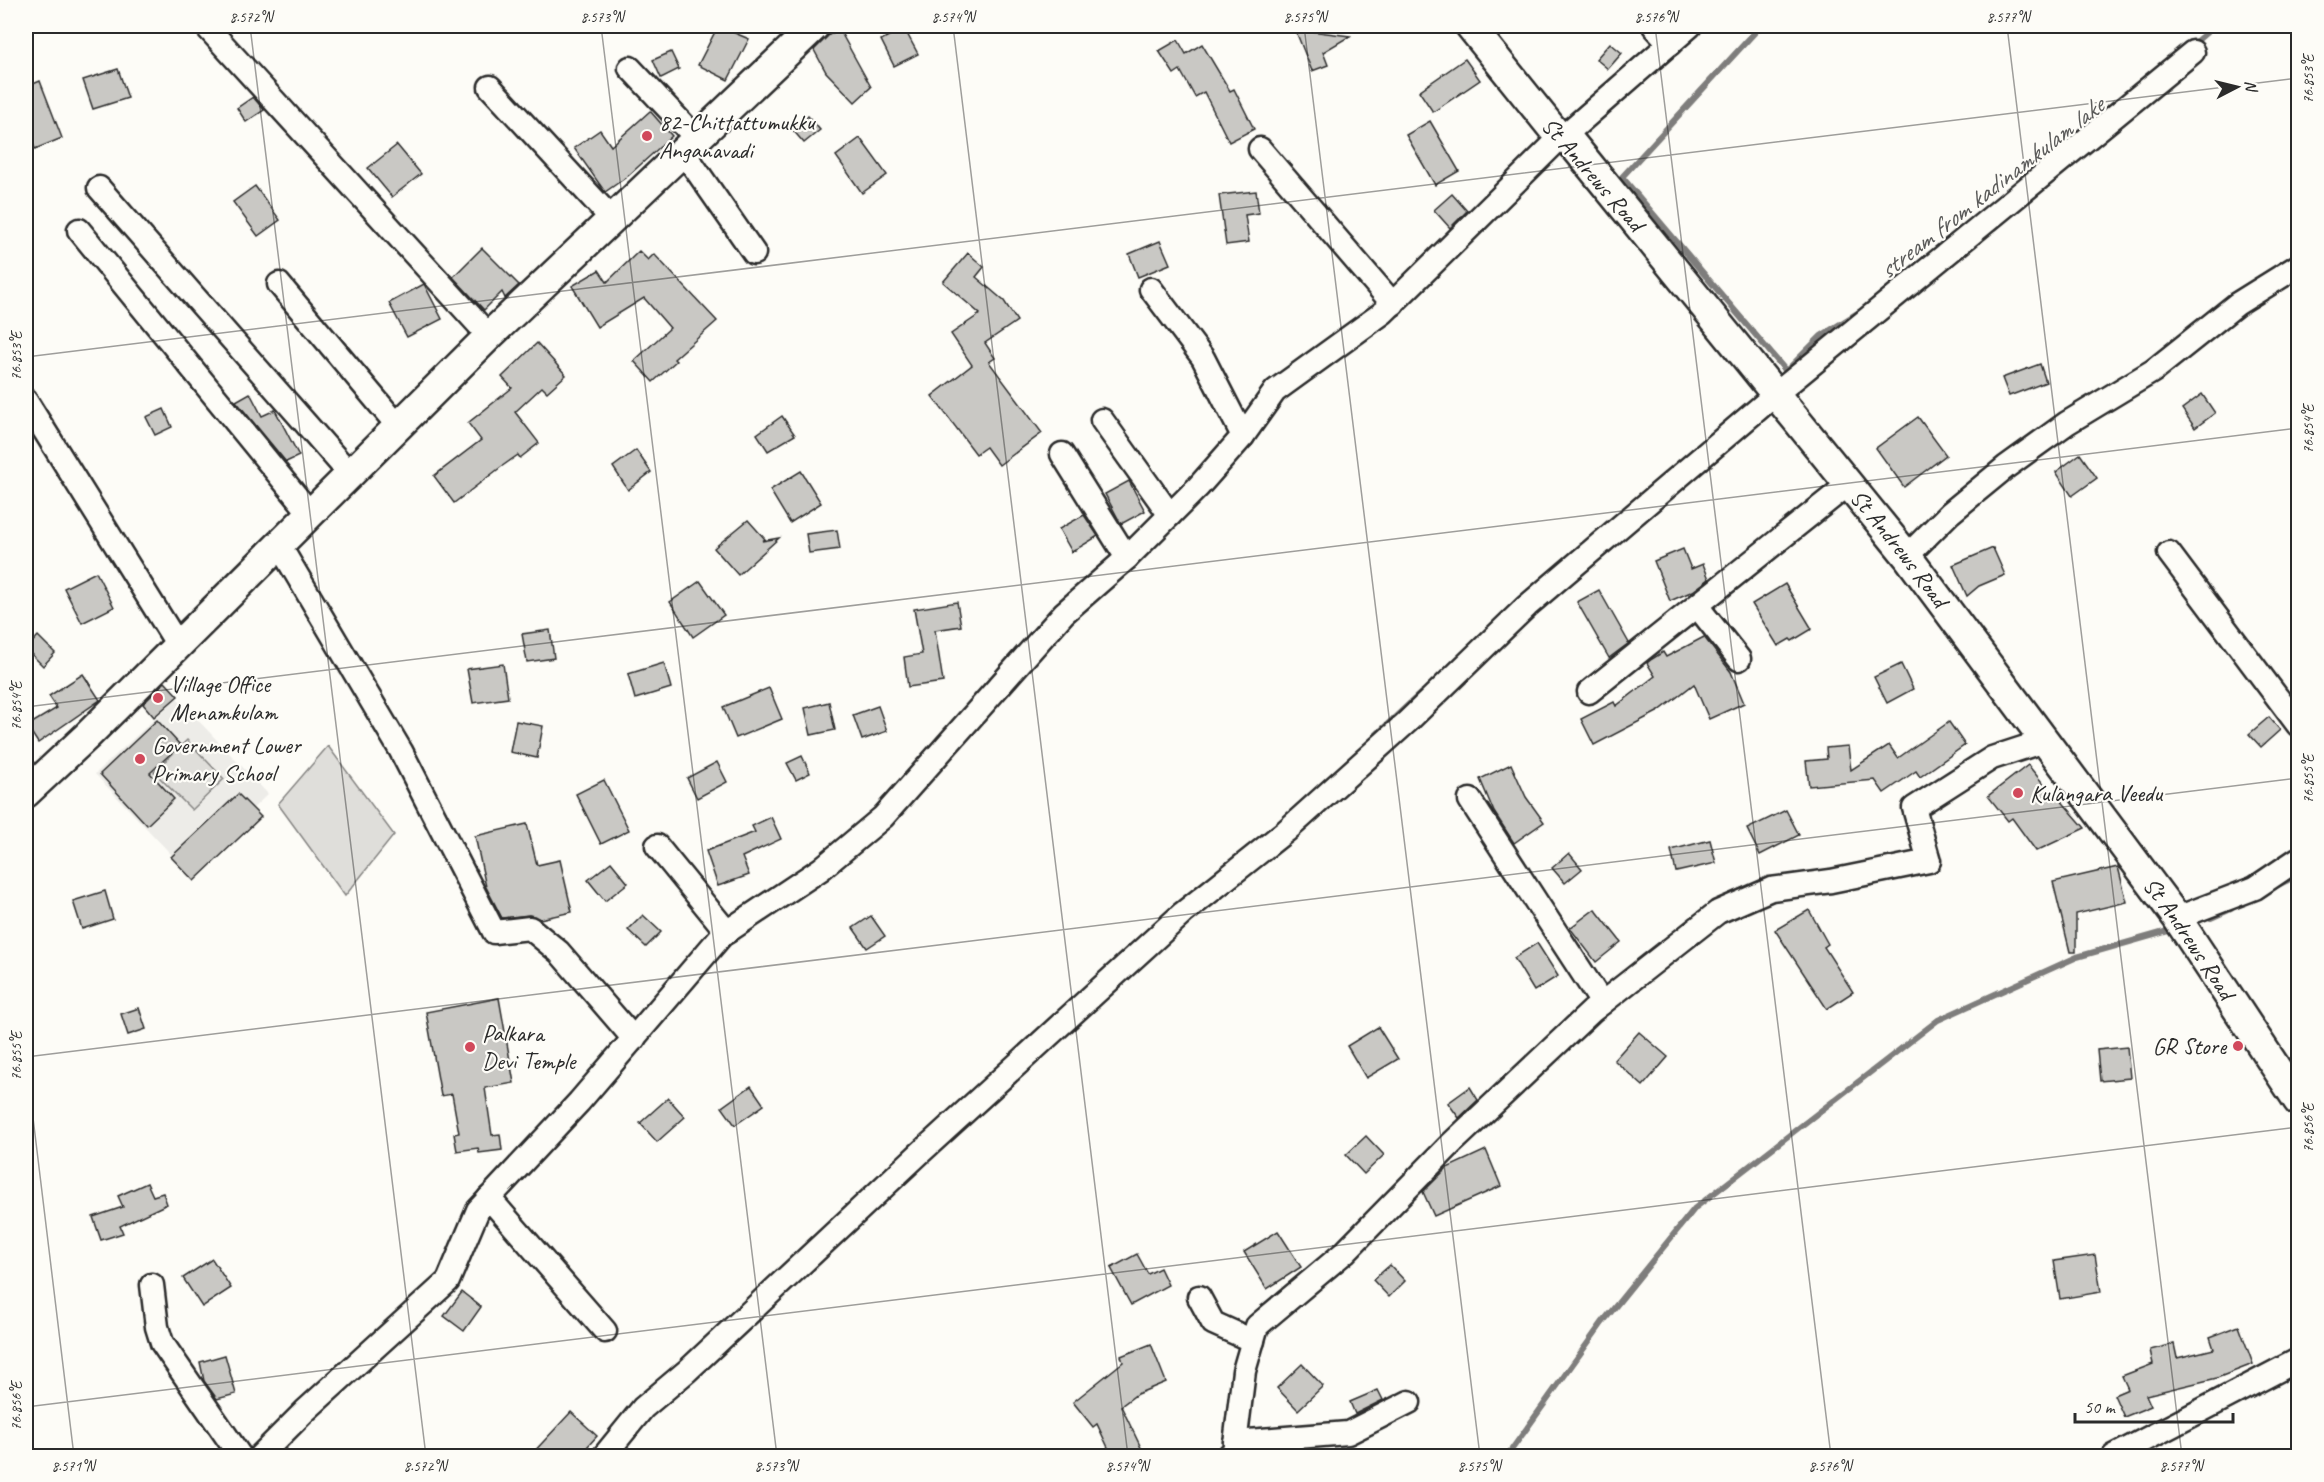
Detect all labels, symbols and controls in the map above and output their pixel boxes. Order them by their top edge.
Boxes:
text: 8.572°N [229,8,276,27]
text: 8.573°N [580,8,627,27]
text: 8.574°N [931,8,978,27]
text: 8.575°N [1283,8,1330,27]
text: 8.576°N [1634,8,1681,27]
text: 8.577°N [1986,8,2033,27]
text: 76.853°E [2299,52,2318,103]
north arrow [2207,57,2267,117]
text: N [2240,79,2262,94]
water label: stream from kadinamkulam lake [1872,87,2114,286]
place label: 82-Chittattumukku Anganavadi [659,107,817,165]
street label: St Andrews Road [1535,111,1653,240]
marker: 82-Chittattumukku Anganavadi [640,129,654,143]
text: 76.853°E [7,329,26,380]
text: 76.854°E [2299,402,2318,453]
street label: St Andrews Road [1844,483,1957,616]
place label: Village Office Menamkulam [170,669,278,727]
text: 76.854°E [7,679,26,730]
marker: Village Office Menamkulam [151,691,165,705]
place label: Government Lower Primary School [152,730,303,788]
marker: Government Lower Primary School [133,752,147,766]
text: 76.855°E [2299,752,2318,803]
place label: Kulangara Veedu [2030,778,2164,808]
marker: Kulangara Veedu [2011,786,2025,800]
street label: St Andrews Road [2137,871,2243,1008]
place label: Palkara Devi Temple [482,1018,578,1076]
text: 76.855°E [7,1029,26,1080]
place label: GR Store [2153,1031,2228,1061]
marker: GR Store [2231,1039,2245,1053]
marker: Palkara Devi Temple [463,1040,477,1054]
text: 76.856°E [2299,1101,2318,1152]
text: 76.856°E [7,1379,26,1430]
scale bar [2075,1386,2232,1424]
text: 50 m [2084,1396,2117,1418]
text: 8.571°N [51,1457,98,1476]
text: 8.572°N [403,1457,450,1476]
text: 8.573°N [754,1457,801,1476]
text: 8.574°N [1105,1457,1152,1476]
text: 8.575°N [1457,1457,1504,1476]
text: 8.576°N [1808,1457,1855,1476]
text: 8.577°N [2159,1457,2206,1476]

